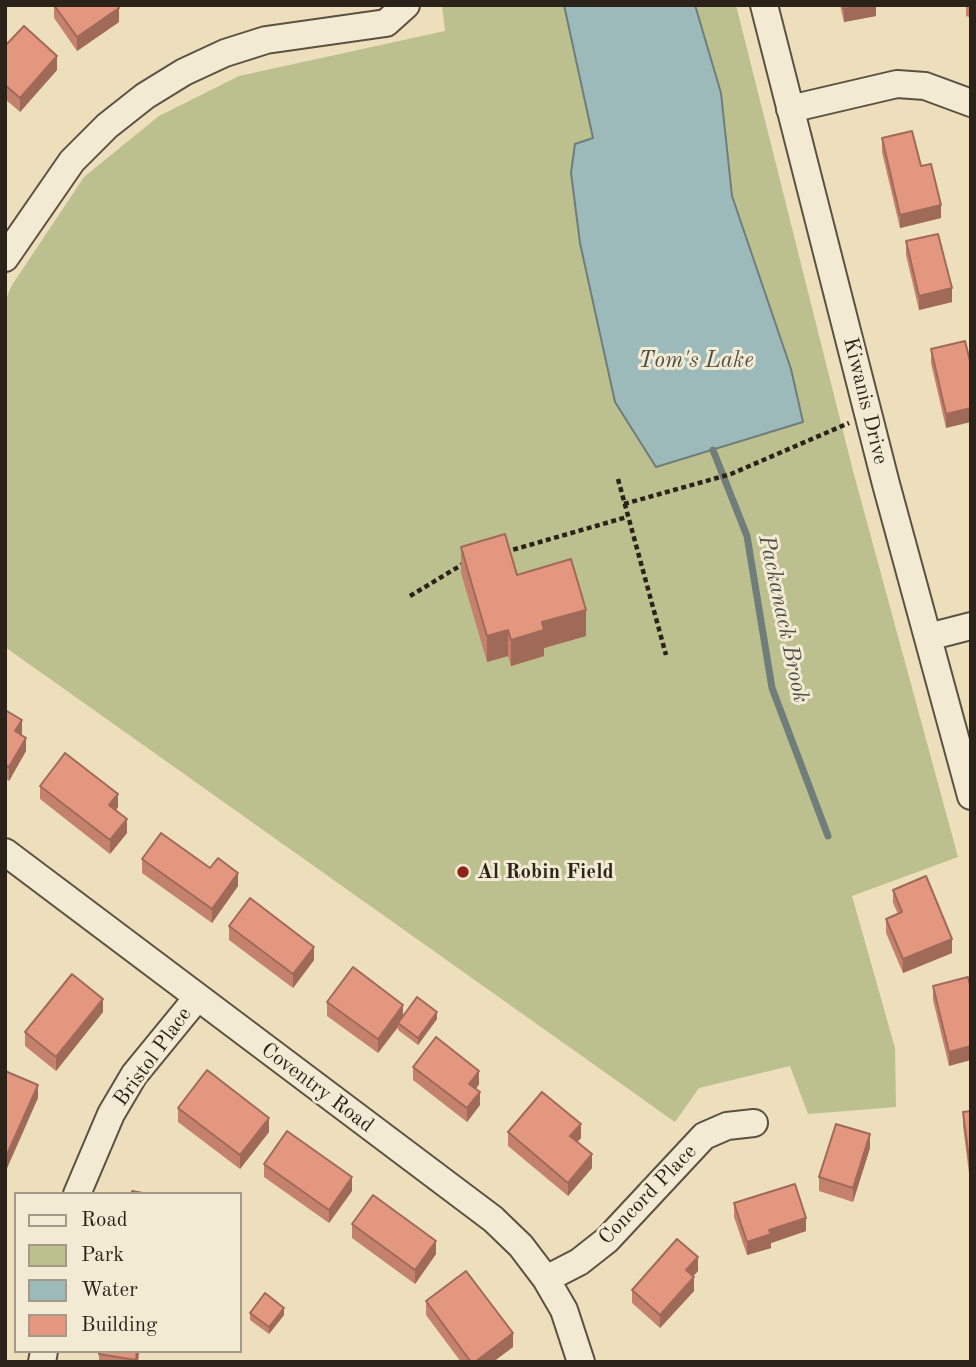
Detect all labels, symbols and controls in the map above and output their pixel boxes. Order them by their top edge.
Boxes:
street label: Kiwanis Drive [837,335,893,467]
water label: Tom's Lake [638,347,754,375]
water label: Packanack Brook [752,533,814,705]
place label: Al Robin Field [477,859,614,885]
marker: Al Robin Field [455,864,471,880]
street label: Bristol Place [109,1003,197,1111]
street label: Coventry Road [256,1037,378,1139]
street label: Concord Place [594,1139,702,1251]
legend [14,1192,242,1353]
text: Road [81,1210,128,1231]
text: Park [81,1245,124,1266]
text: Water [81,1280,138,1301]
text: Building [81,1315,157,1336]

